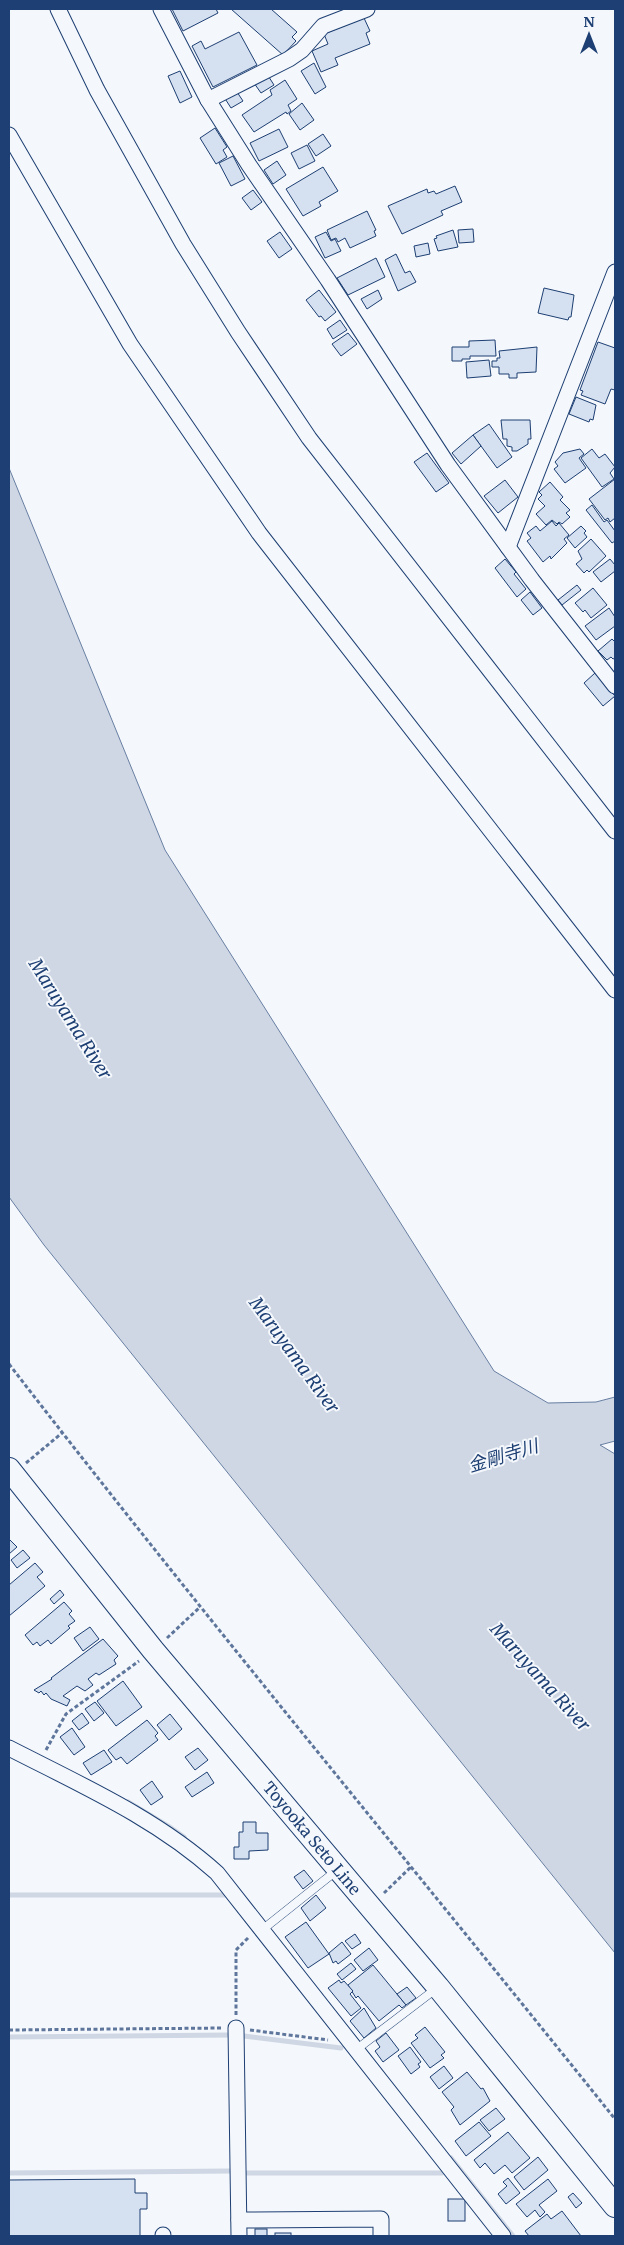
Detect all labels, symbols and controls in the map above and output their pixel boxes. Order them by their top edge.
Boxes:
north arrow [564,10,614,60]
text: N [583,13,595,31]
water label: Maruyama River [24,953,117,1084]
water label: Maruyama River [244,1291,345,1418]
water label: 金剛寺川 [465,1433,543,1477]
water label: Maruyama River [485,1617,596,1736]
street label: Toyooka Seto Line [259,1777,365,1899]

